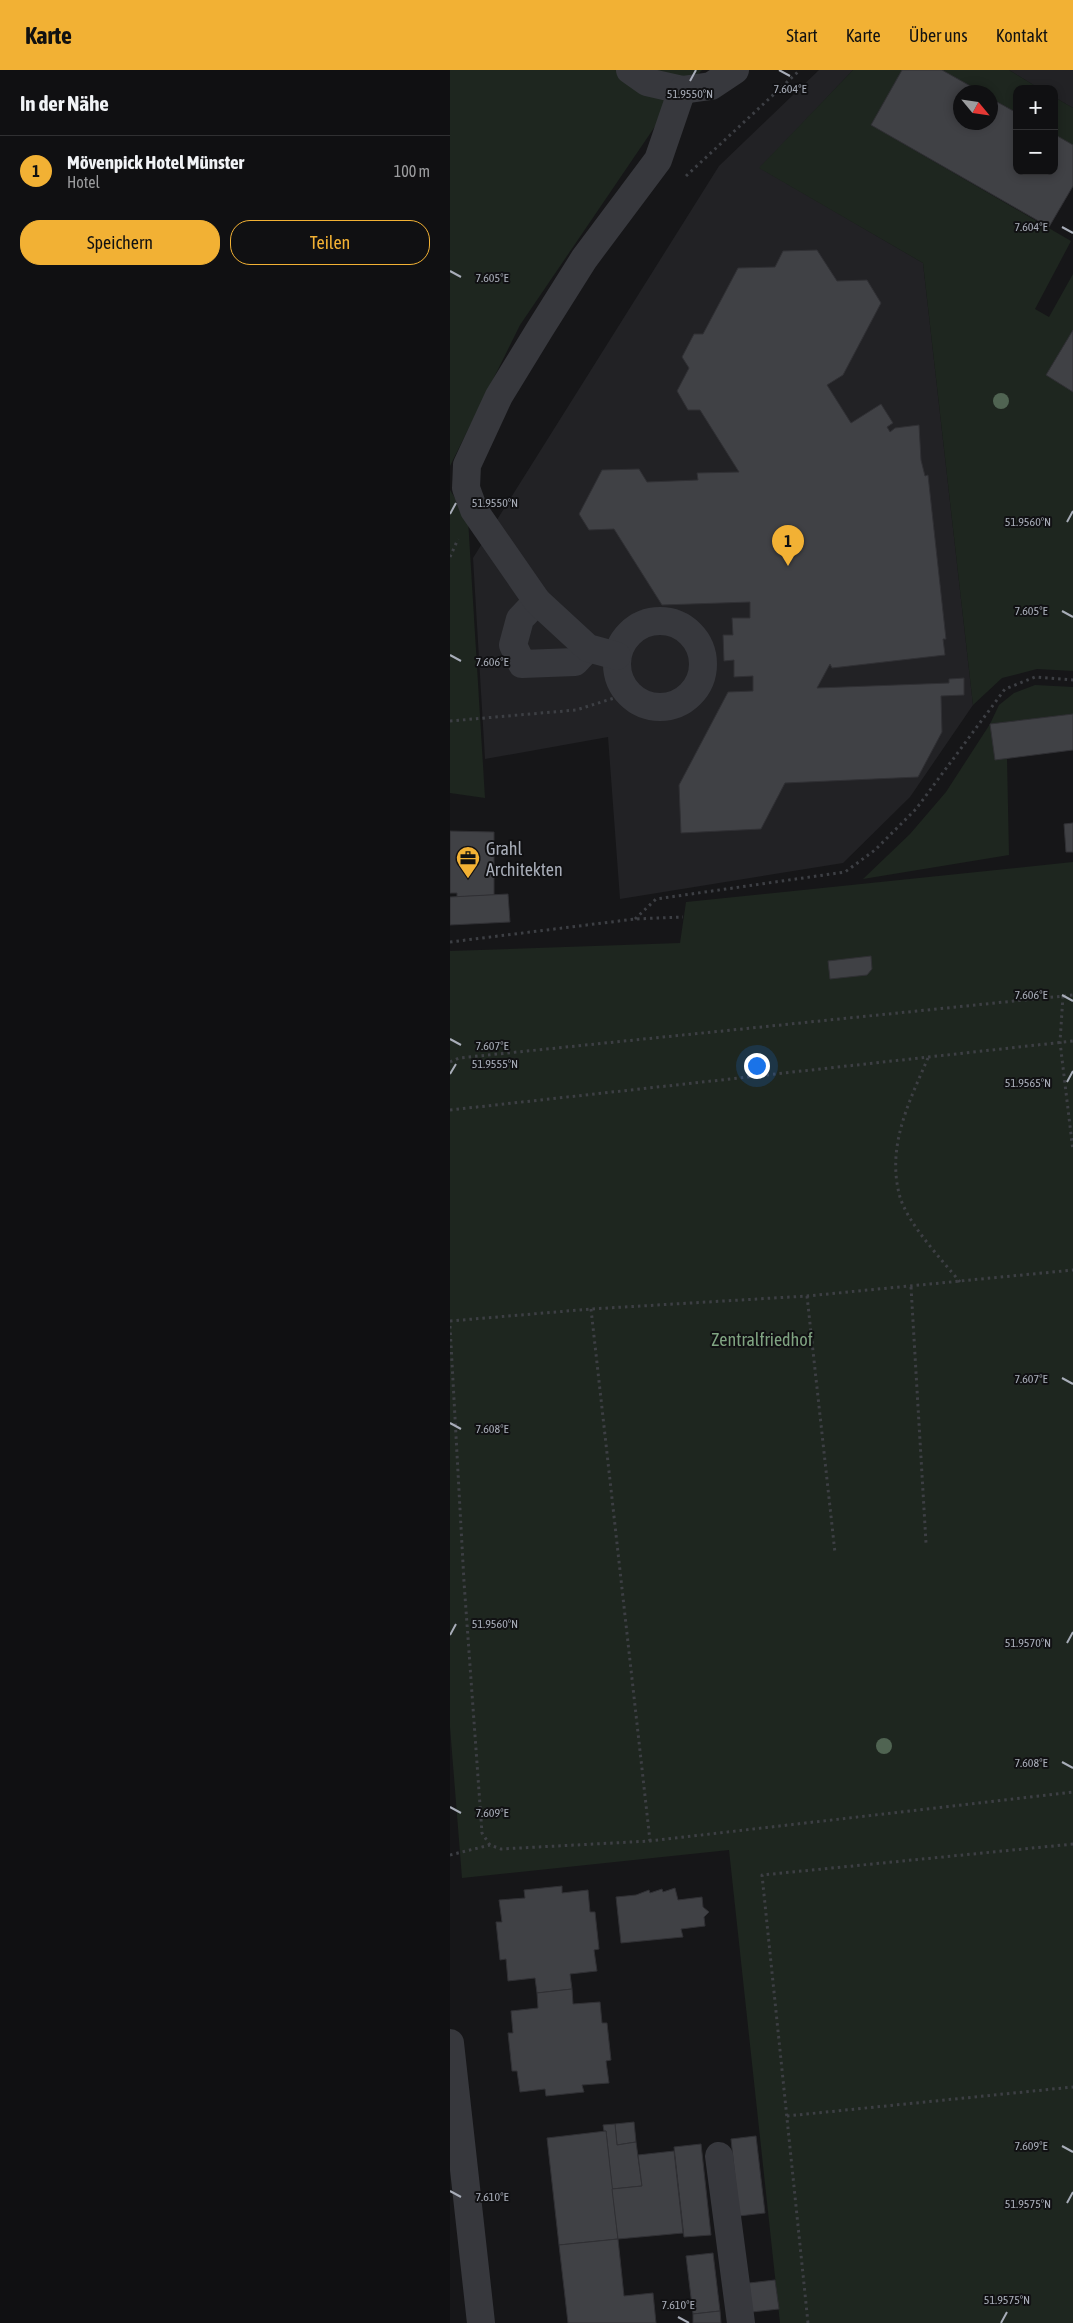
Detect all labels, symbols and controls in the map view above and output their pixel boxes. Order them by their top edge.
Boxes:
text: Karte [25,22,72,49]
text: Start [786,25,818,46]
text: Karte [846,25,881,46]
text: Über uns [909,25,968,46]
text: Kontakt [996,25,1048,46]
text: 7.604°E [773,82,807,96]
north arrow [953,85,998,130]
map controls [1013,85,1058,175]
button: + [1013,85,1058,130]
text: 51.9550°N [667,87,713,101]
text: In der Nähe [20,91,109,115]
button: − [1013,130,1058,175]
text: Mövenpick Hotel Münster [67,151,244,173]
text: 1 [32,162,40,180]
text: 100 m [394,162,430,180]
text: Hotel [67,173,100,191]
button: Speichern [20,220,220,265]
button: Teilen [230,220,430,265]
text: 7.604°E [1014,220,1048,234]
text: 7.605°E [475,271,509,285]
text: 51.9550°N [472,496,518,510]
text: 51.9560°N [1005,515,1051,529]
pin: 1 [772,525,804,566]
text: 7.605°E [1014,604,1048,618]
text: 7.606°E [475,655,509,669]
place label: Grahl Architekten [486,838,563,880]
office icon: Grahl Architekten [455,845,481,879]
text: 7.606°E [1014,988,1048,1002]
text: 7.607°E [475,1039,509,1053]
your location [744,1053,770,1079]
text: 51.9555°N [472,1057,518,1071]
text: 51.9565°N [1005,1076,1051,1090]
park label: Zentralfriedhof [711,1329,813,1350]
text: 7.607°E [1014,1372,1048,1386]
text: 7.608°E [475,1422,509,1436]
text: 51.9560°N [472,1617,518,1631]
text: 51.9570°N [1005,1636,1051,1650]
text: 7.608°E [1014,1756,1048,1770]
text: 7.609°E [475,1806,509,1820]
text: 7.609°E [1014,2139,1048,2153]
text: 7.610°E [475,2190,509,2204]
text: 51.9575°N [1005,2197,1051,2211]
text: 51.9575°N [984,2293,1030,2307]
text: 7.610°E [661,2298,695,2312]

